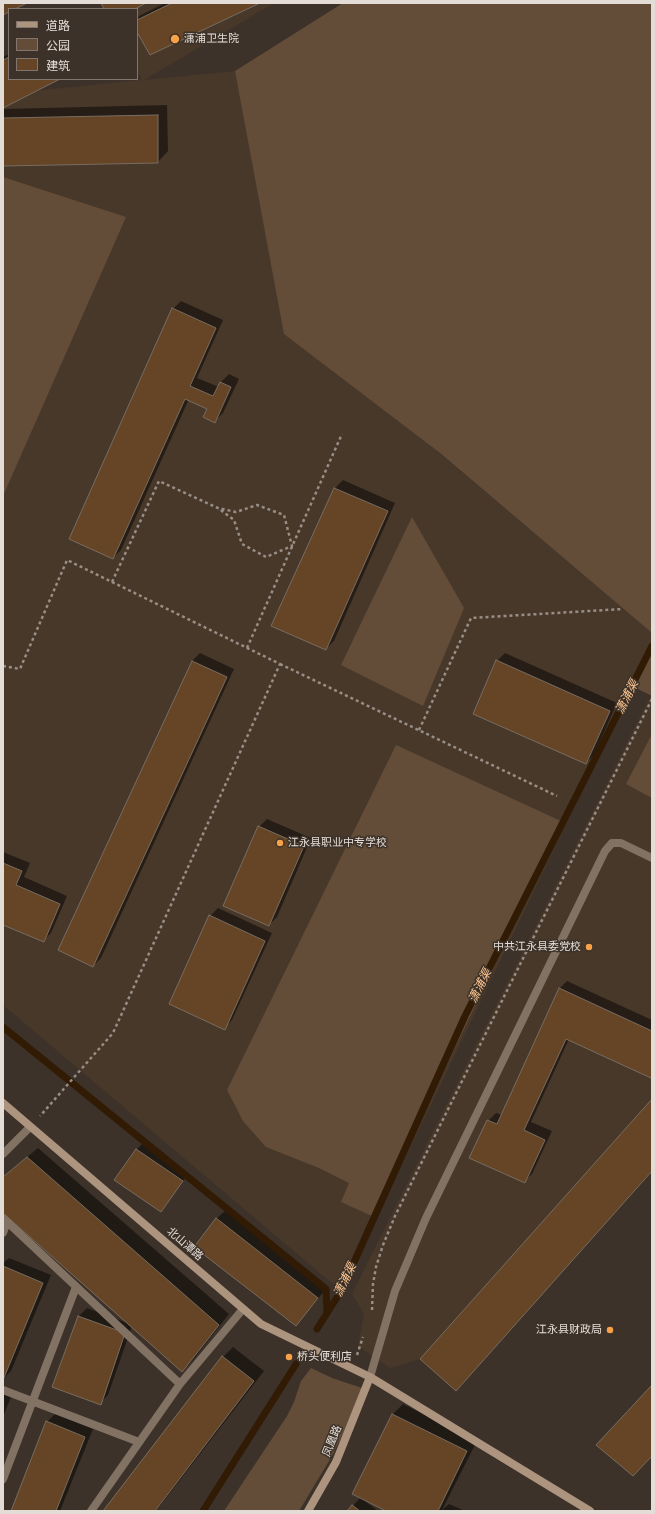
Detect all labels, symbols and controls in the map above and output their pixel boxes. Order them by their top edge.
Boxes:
legend [8,8,138,80]
text: 道路 [46,19,70,33]
place label: 潇浦卫生院 [184,32,239,46]
marker: 潇浦卫生院 [169,33,181,45]
text: 公园 [46,39,70,53]
text: 建筑 [46,59,70,73]
water label: 潇浦渠 [612,678,642,716]
place label: 江永县职业中专学校 [288,836,387,850]
marker: 江永县职业中专学校 [275,838,285,848]
place label: 中共江永县委党校 [493,940,581,954]
marker: 中共江永县委党校 [584,942,594,952]
water label: 潇浦渠 [465,967,495,1005]
street label: 北山潭路 [164,1225,206,1263]
water label: 潇浦渠 [331,1261,359,1299]
place label: 江永县财政局 [536,1323,602,1337]
marker: 江永县财政局 [605,1325,615,1335]
place label: 桥头便利店 [297,1350,352,1364]
marker: 桥头便利店 [284,1352,294,1362]
street label: 凤凰路 [320,1423,344,1459]

